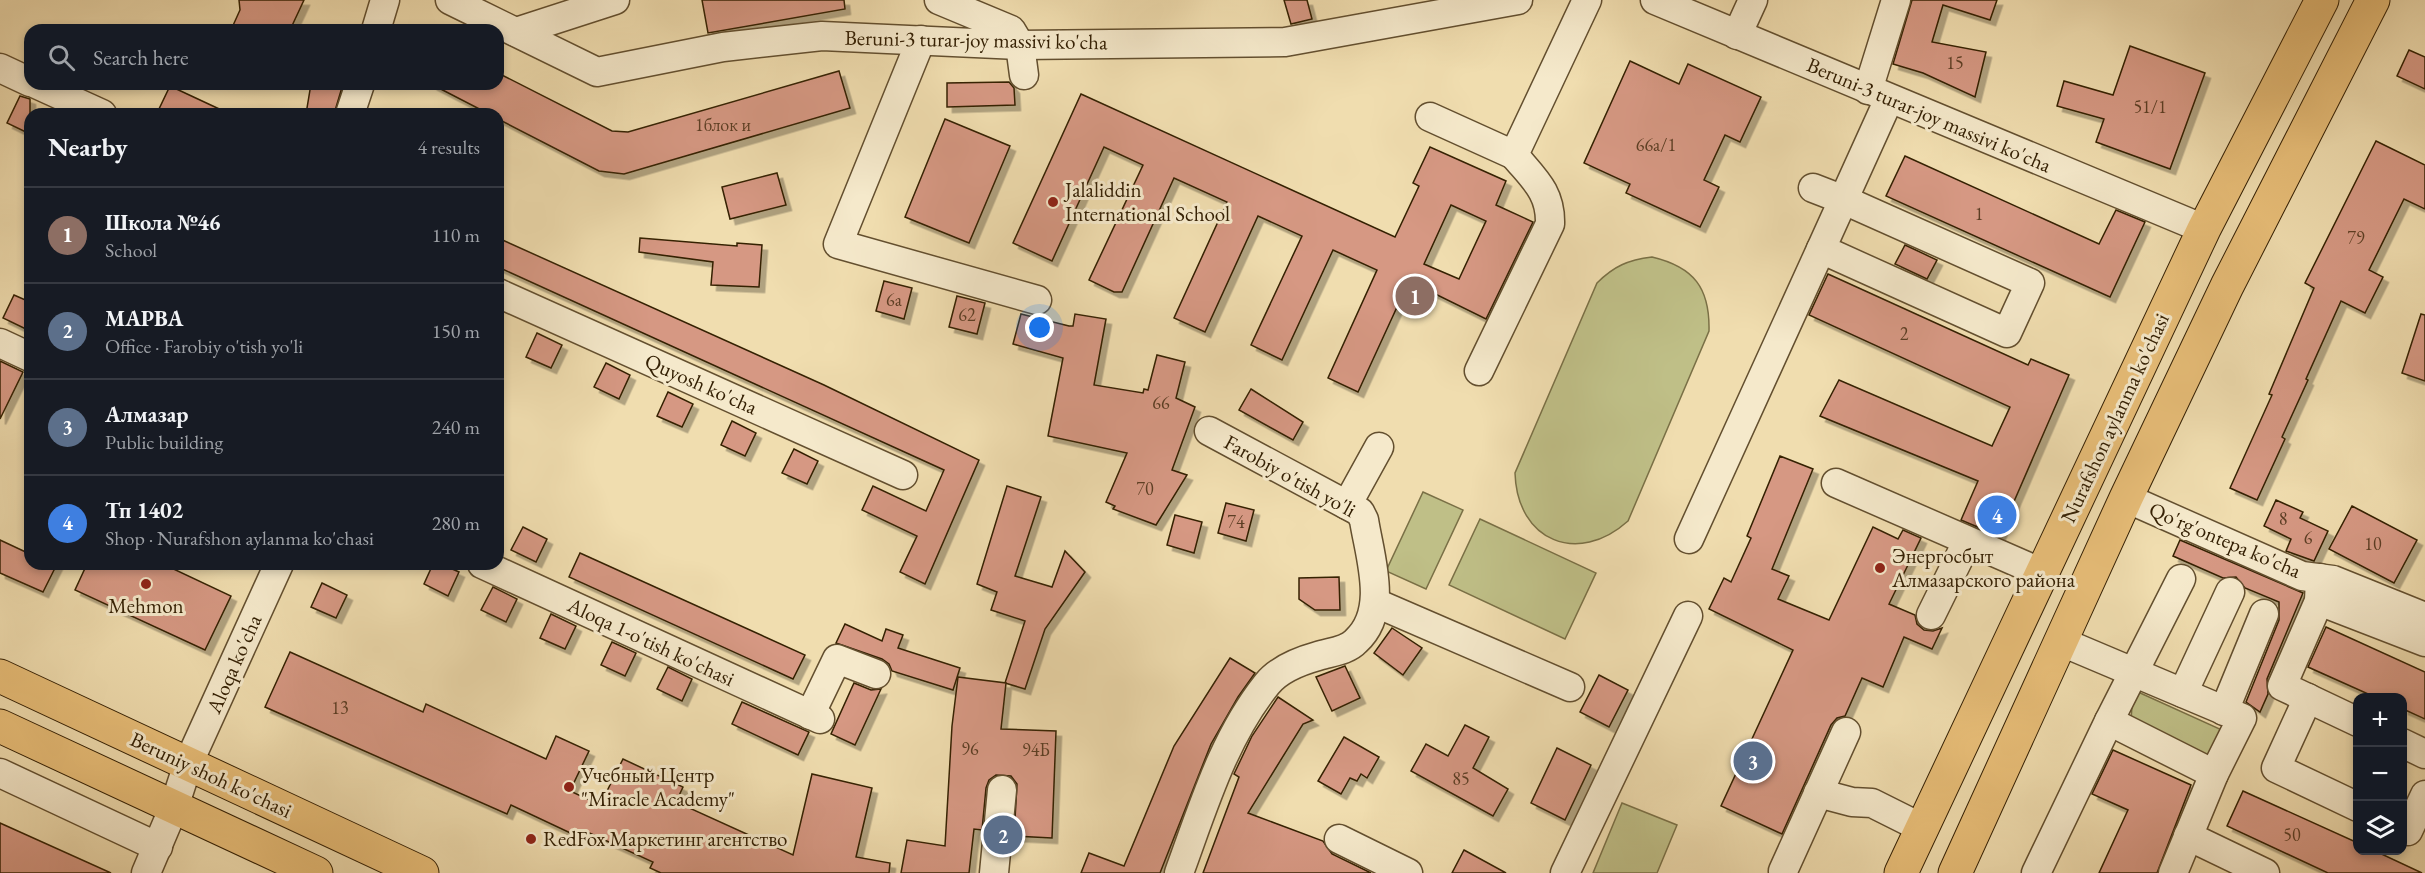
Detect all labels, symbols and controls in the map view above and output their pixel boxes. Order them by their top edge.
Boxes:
search box [24,24,504,90]
street label: Beruni-3 turar-joy massivi ko'cha [844,24,1108,55]
icon: search [45,41,78,74]
text: Search here [93,43,188,72]
street label: Beruni-3 turar-joy massivi ko'cha [1803,51,2056,179]
house number: 15 [1946,51,1964,74]
house number: 51/1 [2133,95,2167,118]
house number: 1блок и [695,113,751,136]
text: Nearby [48,130,128,164]
house number: 66a/1 [1636,133,1676,156]
text: 4 results [417,134,480,160]
place label: Jalaliddin International School [1063,176,1230,227]
marker: Jalaliddin International School [1046,195,1060,209]
house number: 1 [1975,202,1983,225]
text: Школа №46 [105,208,220,237]
text: 1 [62,222,73,248]
text: 110 m [432,222,480,248]
house number: 79 [2347,226,2365,249]
text: School [105,237,157,263]
pin: 1 [1396,274,1434,318]
house number: 6a [886,288,903,311]
house number: 62 [958,303,976,326]
text: МАРВА [105,304,183,333]
street label: Nurafshon aylanma ko'chasi [2054,309,2175,527]
your location [1025,313,1054,342]
text: 2 [62,318,73,344]
text: 150 m [432,318,480,344]
house number: 2 [1900,322,1909,345]
text: Office · Farobiy o'tish yo'li [105,333,303,359]
street label: Quyosh ko'cha [640,347,762,421]
house number: 66 [1152,391,1170,414]
text: Алмазар [105,400,188,429]
text: 3 [62,414,73,440]
text: 240 m [432,414,480,440]
street label: Farobiy o'tish yo'li [1219,428,1361,523]
text: Public building [105,429,223,455]
house number: 70 [1136,477,1154,500]
pin: 4 [1978,492,2016,538]
street label: Qo'rg'ontepa ko'cha [2145,495,2306,585]
text: Тп 1402 [105,496,183,525]
house number: 8 [2279,507,2287,530]
text: 4 [62,510,73,536]
text: 280 m [432,510,480,536]
house number: 74 [1227,510,1245,533]
text: Shop · Nurafshon aylanma ko'chasi [105,525,374,551]
house number: 6 [2304,526,2313,549]
house number: 10 [2364,532,2382,555]
place label: Энергосбыт Алмазарского района [1891,542,2076,593]
marker: Энергосбыт Алмазарского района [1873,561,1887,575]
marker: Mehmon [139,577,153,591]
street label: Aloqa 1-o'tish ko'chasi [562,591,739,692]
place label: Mehmon [108,592,184,619]
street label: Aloqa ko'cha [199,610,268,718]
map controls [2353,693,2407,855]
button: + [2353,693,2407,747]
house number: 13 [331,696,349,719]
street label: Beruniy shoh ko'chasi [126,725,296,824]
house number: 96 [961,737,979,760]
house number: 94Б [1022,738,1050,761]
pin: 3 [1734,738,1772,783]
button: − [2353,747,2407,801]
place label: Учебный Центр "Miracle Academy" [580,761,735,812]
house number: 85 [1452,767,1470,790]
marker: Учебный Центр "Miracle Academy" [562,780,576,794]
button: layers [2353,801,2407,855]
pin: 2 [984,812,1022,858]
house number: 50 [2283,823,2301,846]
place label: RedFox Маркетинг агентство [543,825,787,852]
marker: RedFox Маркетинг агентство [524,832,538,846]

